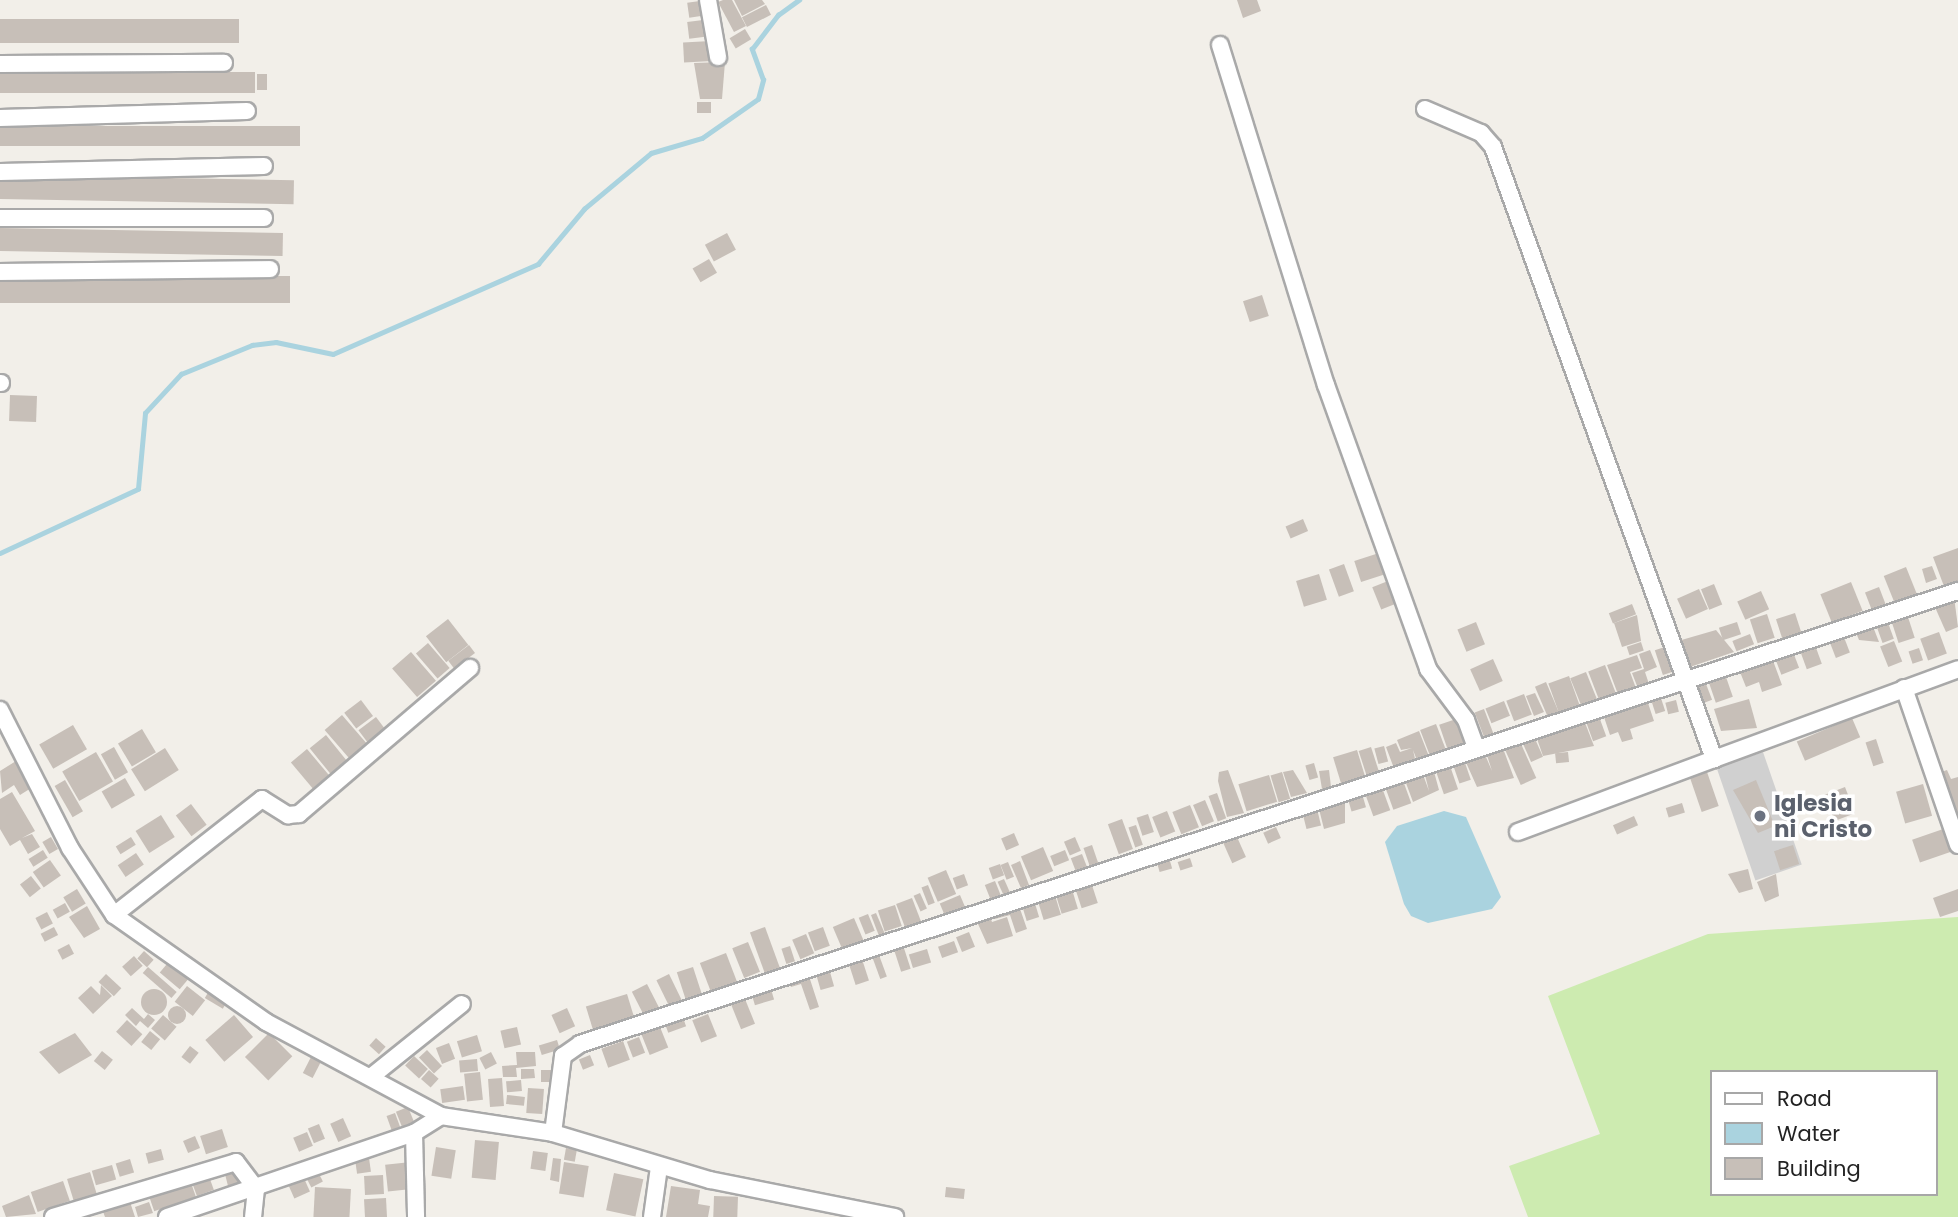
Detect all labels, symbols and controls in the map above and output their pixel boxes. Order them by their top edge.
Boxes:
place label: Iglesia ni Cristo [1774,789,1872,843]
marker: Iglesia ni Cristo [1752,808,1768,824]
legend [1710,1070,1937,1196]
text: Road [1777,1084,1832,1113]
text: Water [1777,1119,1840,1148]
text: Building [1777,1154,1861,1183]

